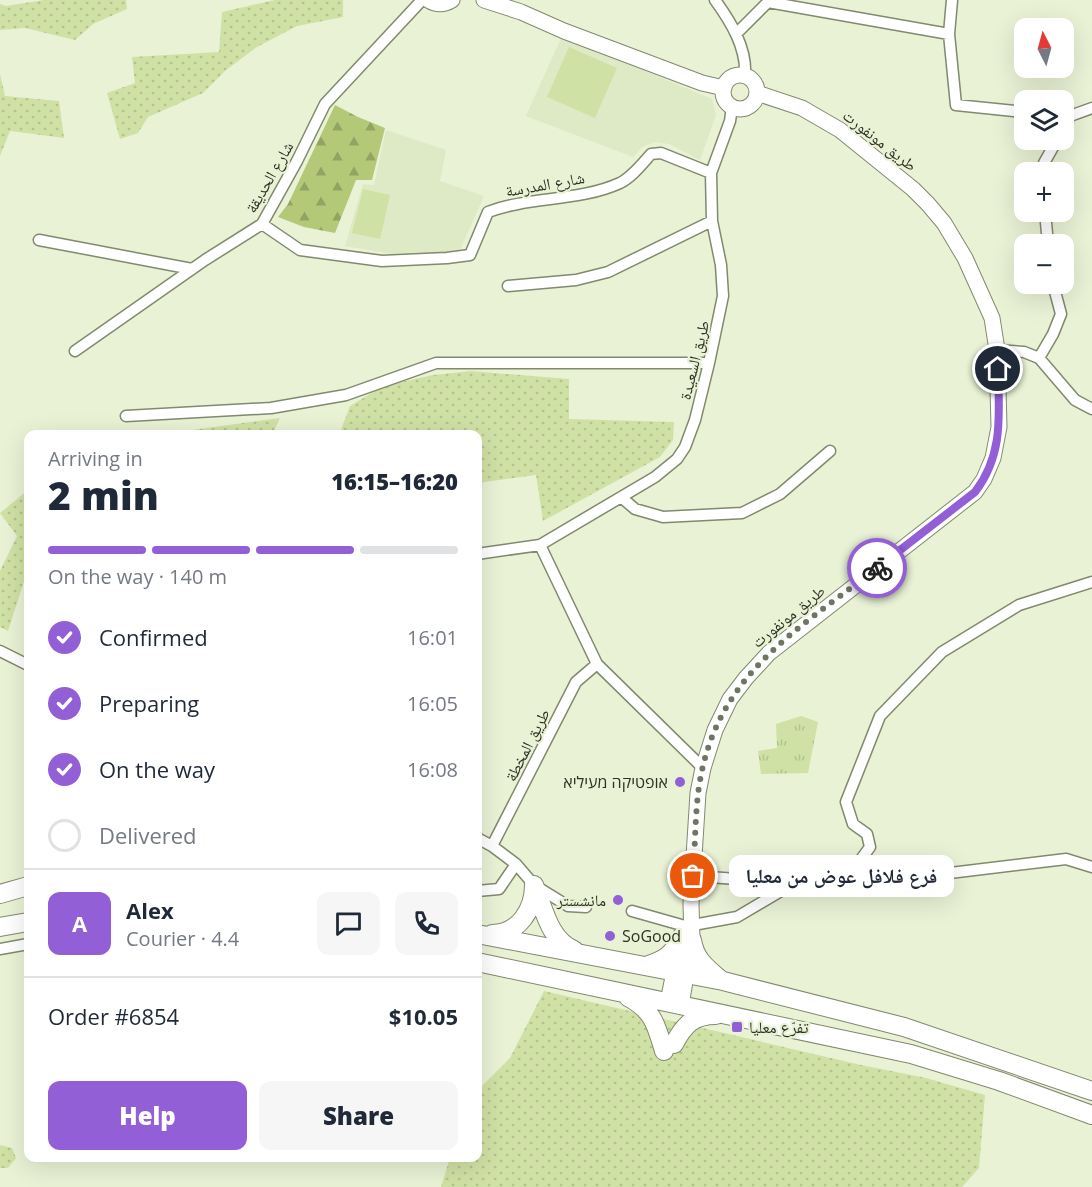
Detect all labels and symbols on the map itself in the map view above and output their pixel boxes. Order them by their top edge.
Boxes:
north arrow [1014,18,1074,78]
street label: طريق مونفورت [838,104,922,176]
street label: شارع الحديقة [240,137,298,217]
street label: شارع المدرسة [504,166,586,202]
street label: طريق السعيدة [673,318,715,402]
pin [972,343,1023,394]
courier [847,538,907,598]
street label: طريق مونفورت [747,580,829,652]
street label: طريق المخطة [499,705,555,785]
place label: אופטיקה מעיליא [563,771,668,793]
marker: אופטיקה מעיליא [673,775,687,789]
pin [667,850,718,901]
callout: فرع فلافل عوض من معليا [729,855,954,897]
place label: مانشستر [556,889,606,911]
marker: مانشستر [611,893,625,907]
place label: SoGood [622,925,681,947]
marker: SoGood [603,929,617,943]
place label: تفرّع معليا [749,1016,809,1038]
marker: تفرّع معليا [730,1020,744,1034]

